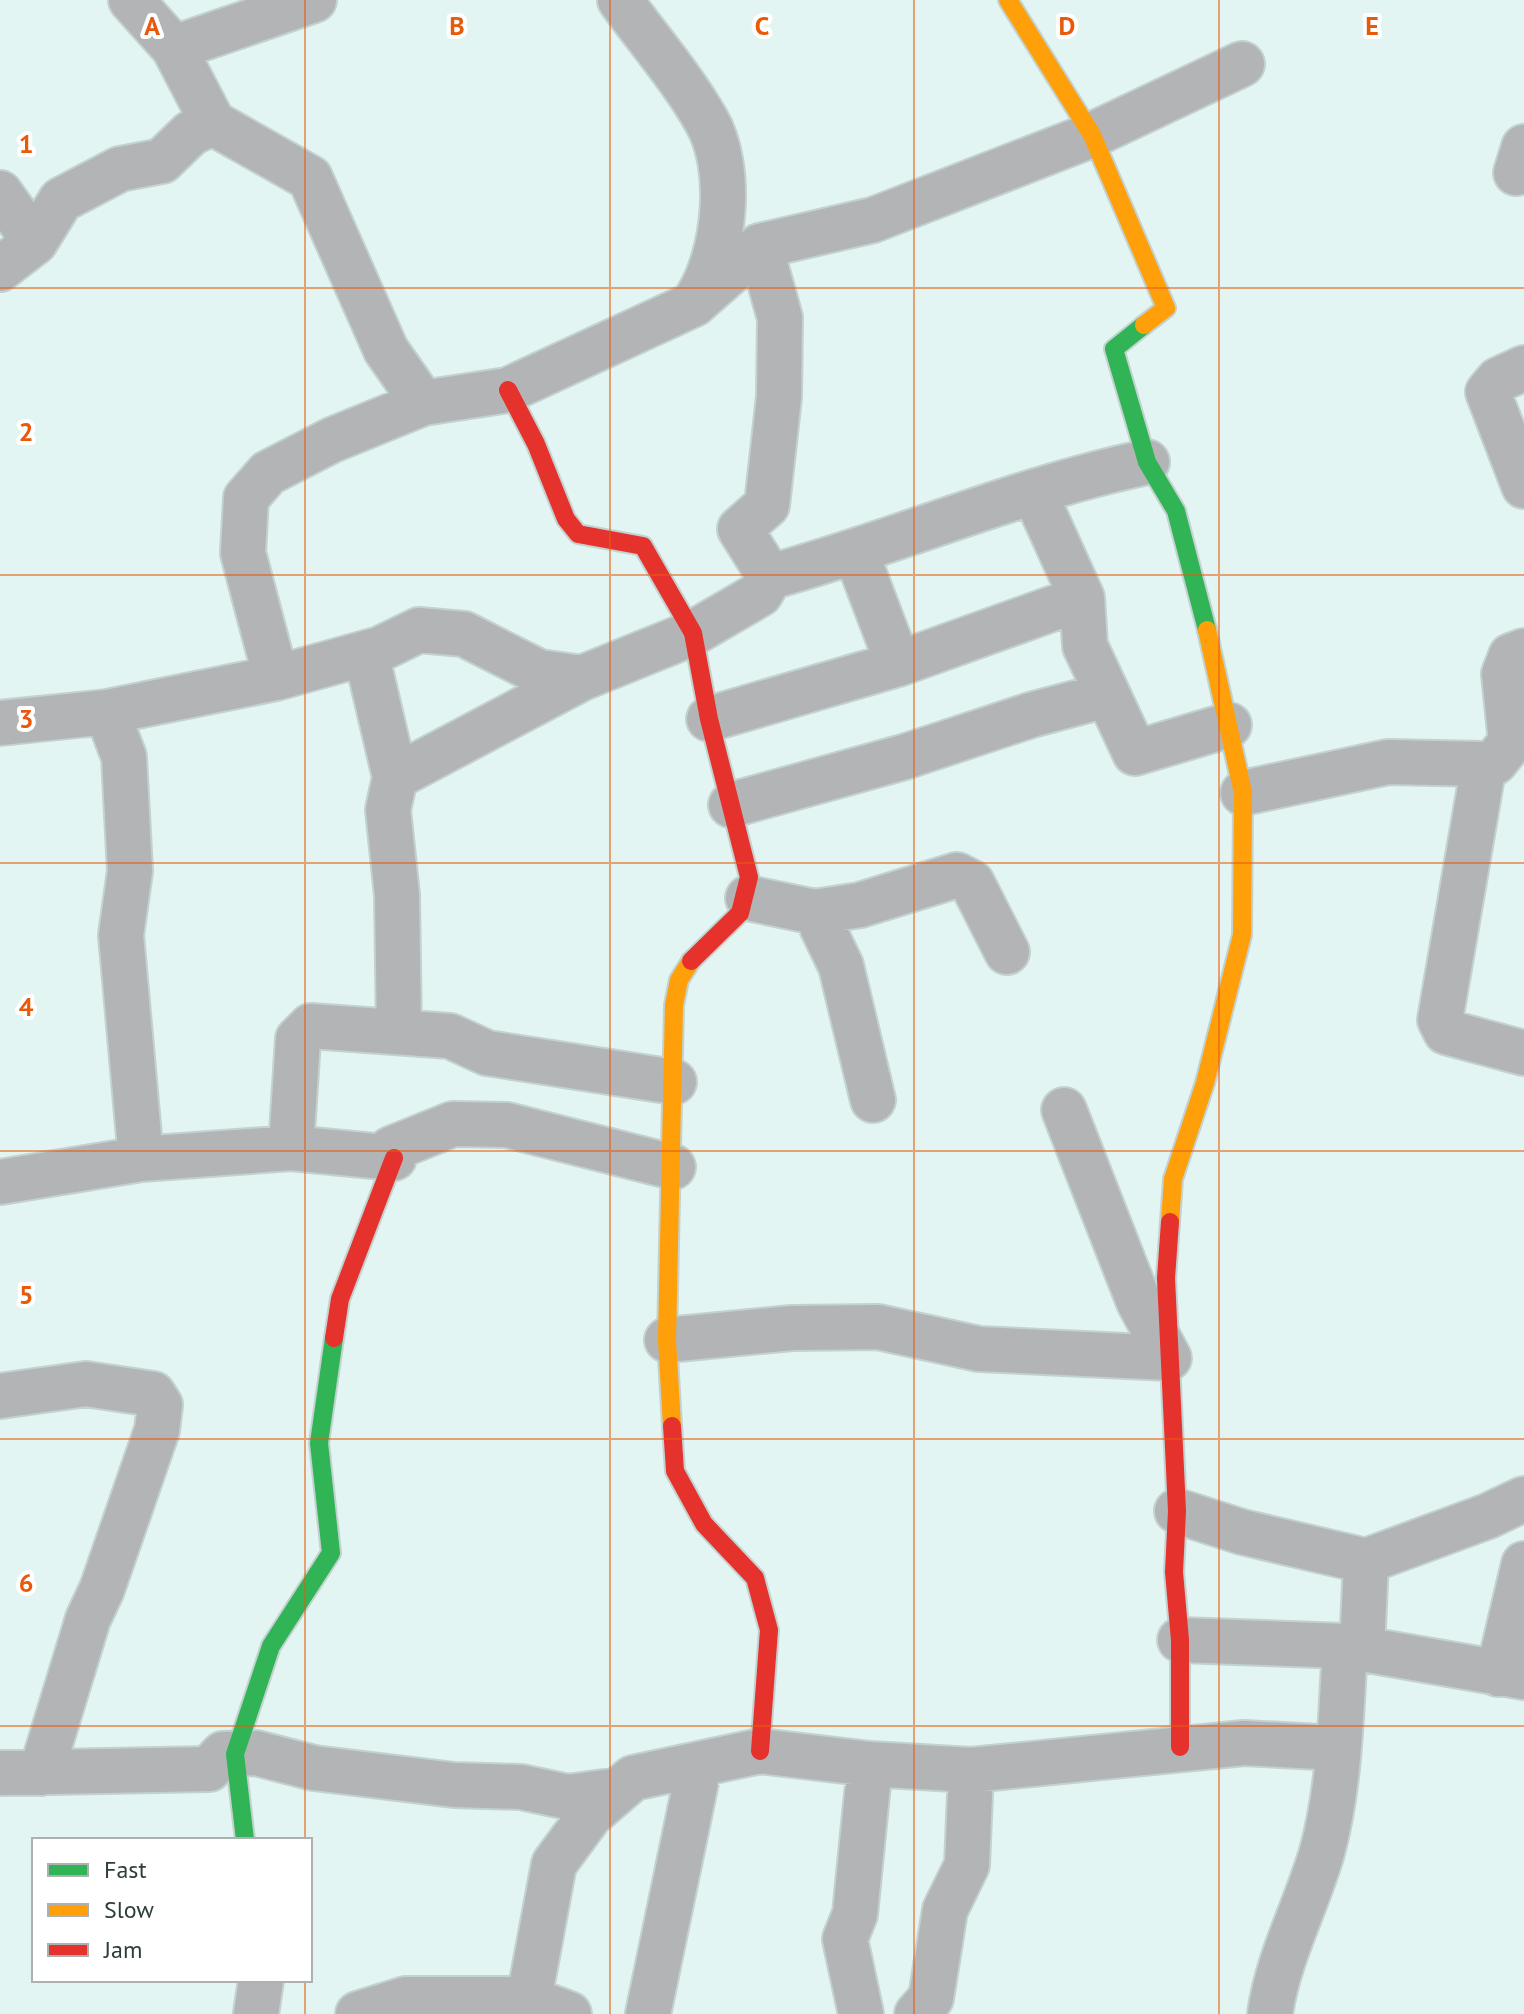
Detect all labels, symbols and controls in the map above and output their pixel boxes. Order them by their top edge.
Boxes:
text: A [144,9,160,42]
text: B [449,9,465,42]
text: C [755,9,769,42]
text: D [1059,9,1075,42]
text: E [1365,9,1379,42]
text: 1 [19,127,33,160]
text: 2 [19,415,33,448]
text: 3 [19,702,33,735]
text: 4 [19,990,34,1023]
text: 5 [19,1278,33,1311]
text: 6 [19,1566,33,1599]
legend [32,1838,312,1982]
text: Fast [104,1854,147,1885]
text: Slow [104,1894,154,1925]
text: Jam [103,1934,142,1965]

